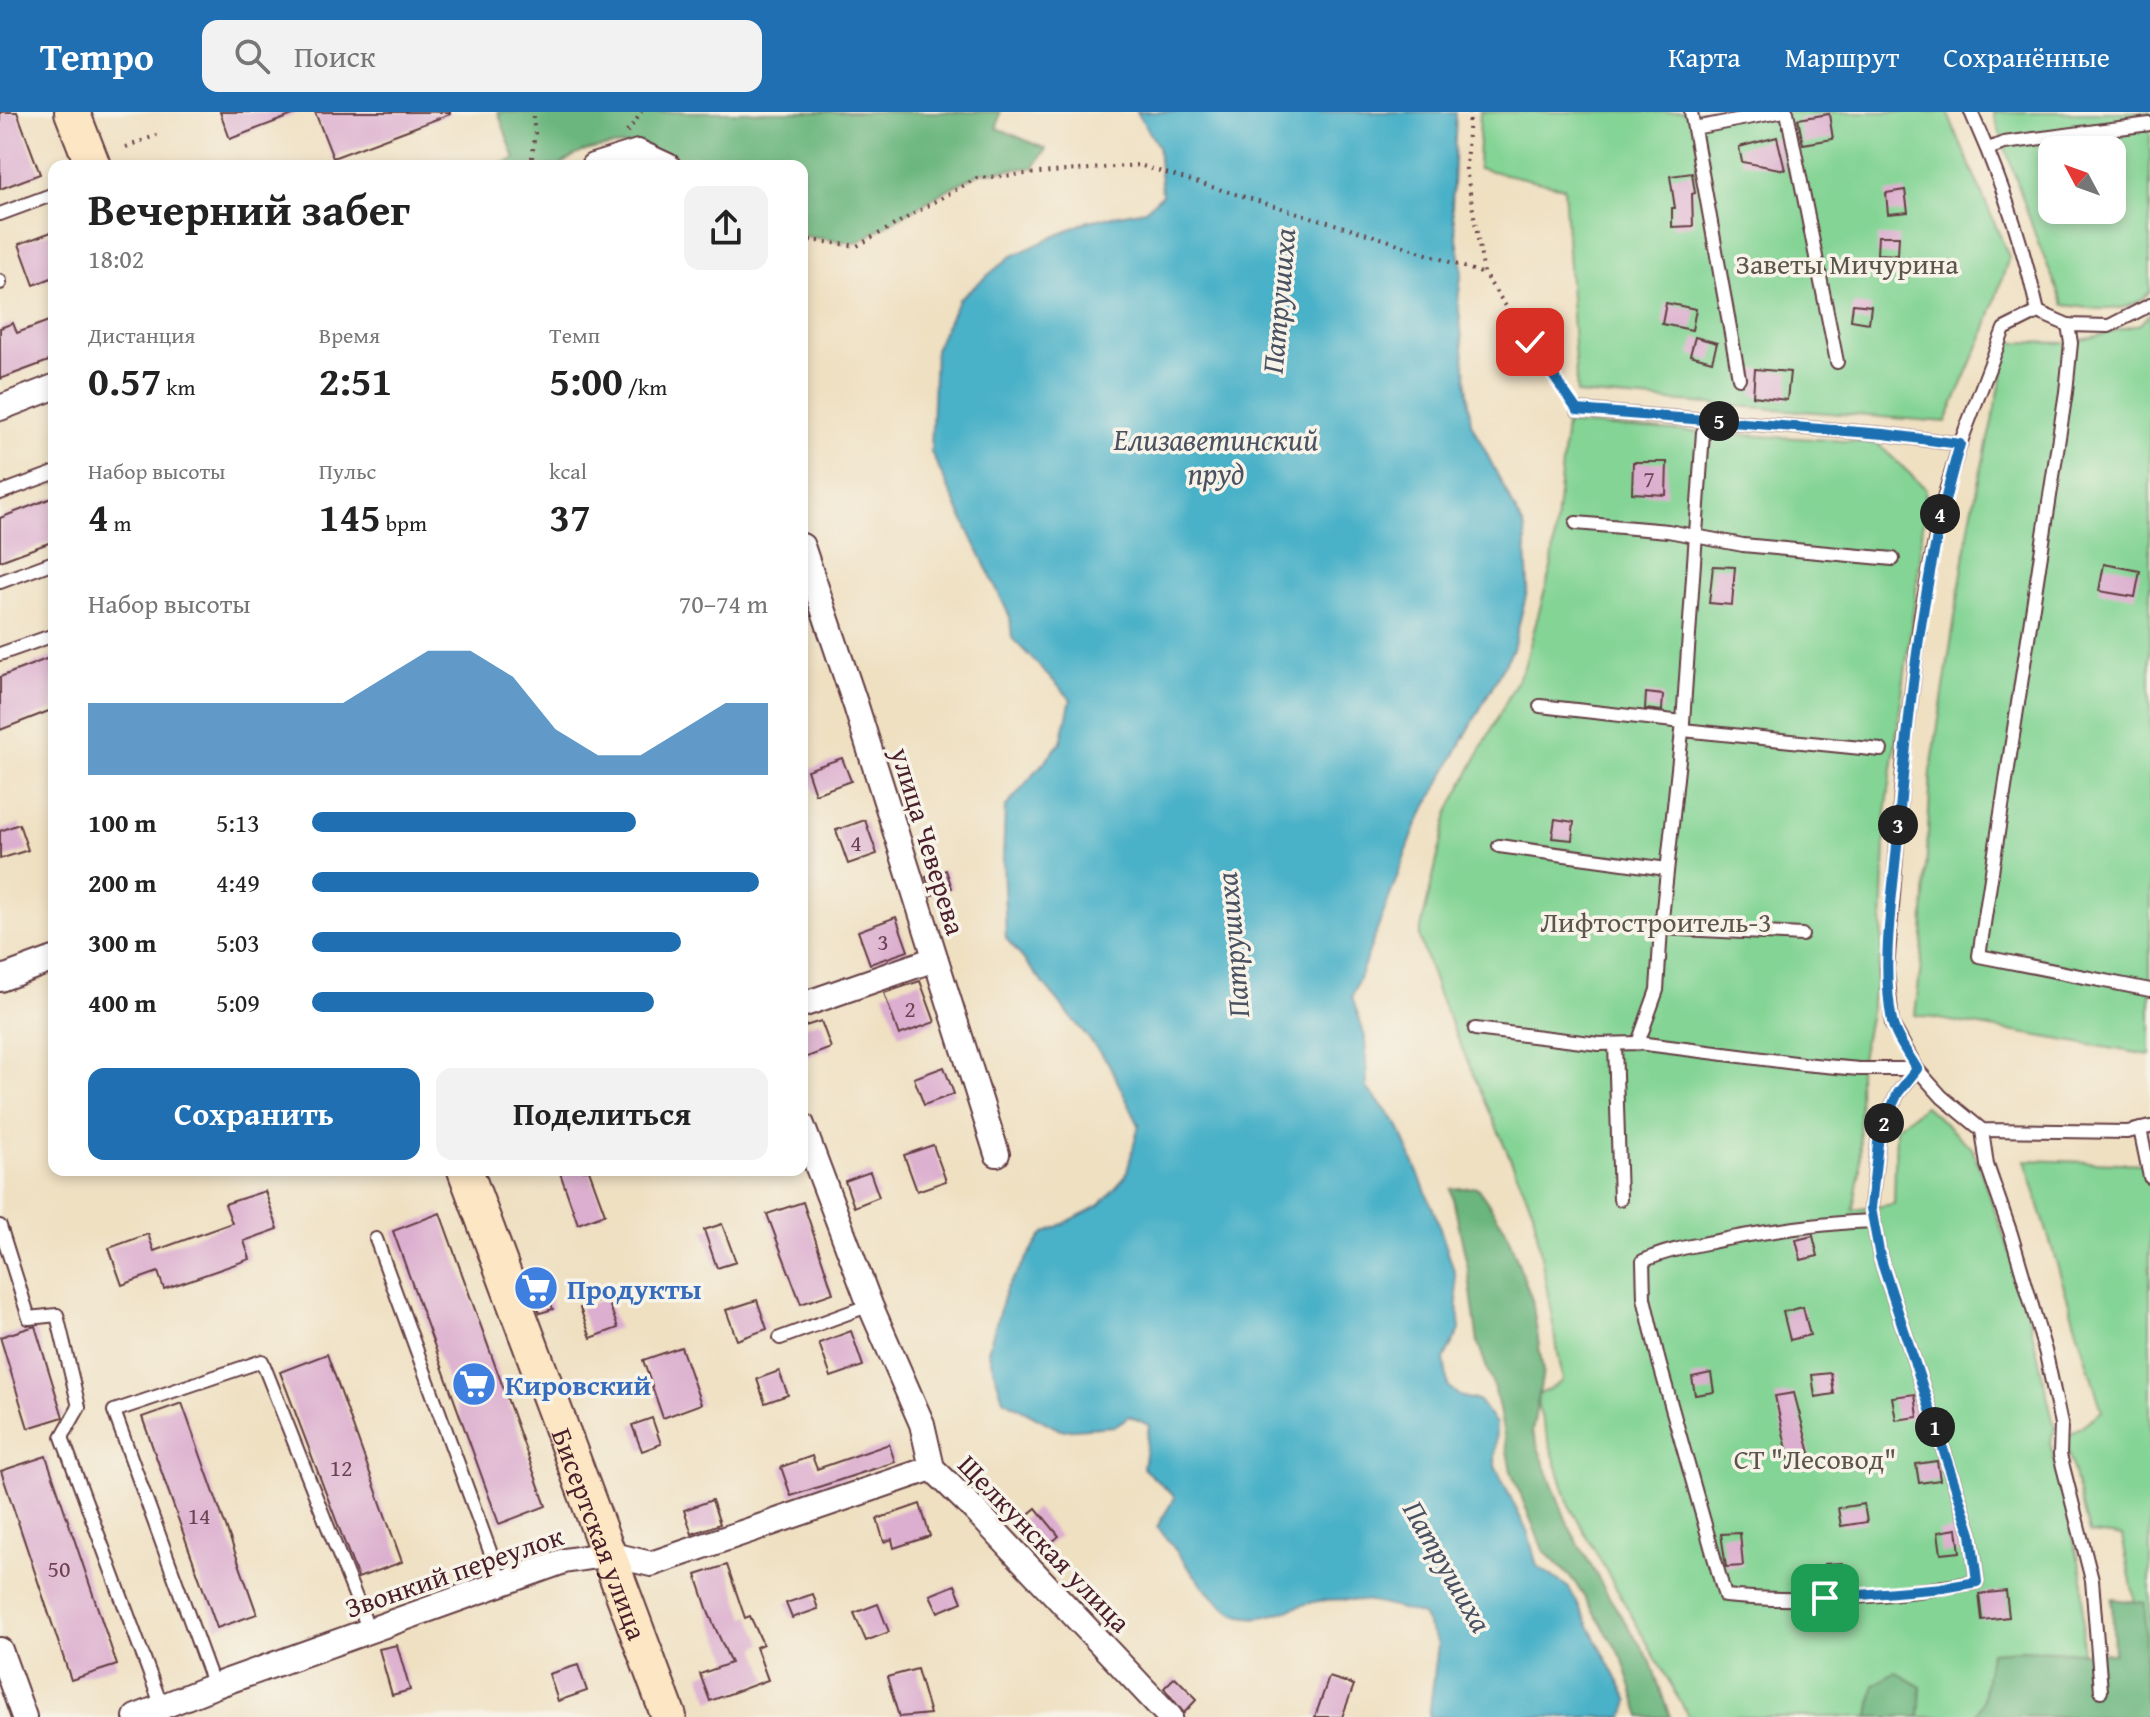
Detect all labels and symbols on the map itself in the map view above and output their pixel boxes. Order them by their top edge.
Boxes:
north arrow [2038,136,2126,224]
water label: Патрушиха [1250,226,1306,376]
park label: Заветы Мичурина [1735,243,1959,284]
pin [1496,308,1564,376]
pin: 5 [1699,401,1739,441]
water label: Елизаветинский пруд [1112,417,1319,495]
house number: 7 [1643,461,1655,496]
pin: 4 [1920,494,1960,534]
street label: улица Чеверева [881,741,977,940]
pin: 3 [1878,805,1918,845]
house number: 4 [850,825,862,860]
water label: Патрушиха [1204,870,1260,1020]
park label: Лифтостроитель-3 [1540,901,1772,942]
house number: 3 [877,924,889,959]
house number: 2 [904,991,916,1026]
pin: 2 [1864,1103,1904,1143]
supermarket icon: Продукты [512,1264,560,1312]
place label: Продукты [567,1268,702,1309]
supermarket icon: Кировский [450,1360,498,1408]
place label: Кировский [505,1364,651,1405]
pin: 1 [1915,1407,1955,1447]
street label: Бисертская улица [542,1422,659,1646]
park label: СТ "Лесовод" [1734,1438,1896,1479]
street label: Щелкунская улица [949,1445,1141,1642]
house number: 12 [329,1450,353,1485]
water label: Патрушиха [1392,1492,1504,1640]
house number: 14 [187,1498,211,1533]
street label: Звонкий переулок [339,1514,569,1628]
house number: 50 [47,1551,71,1586]
pin [1791,1564,1859,1632]

